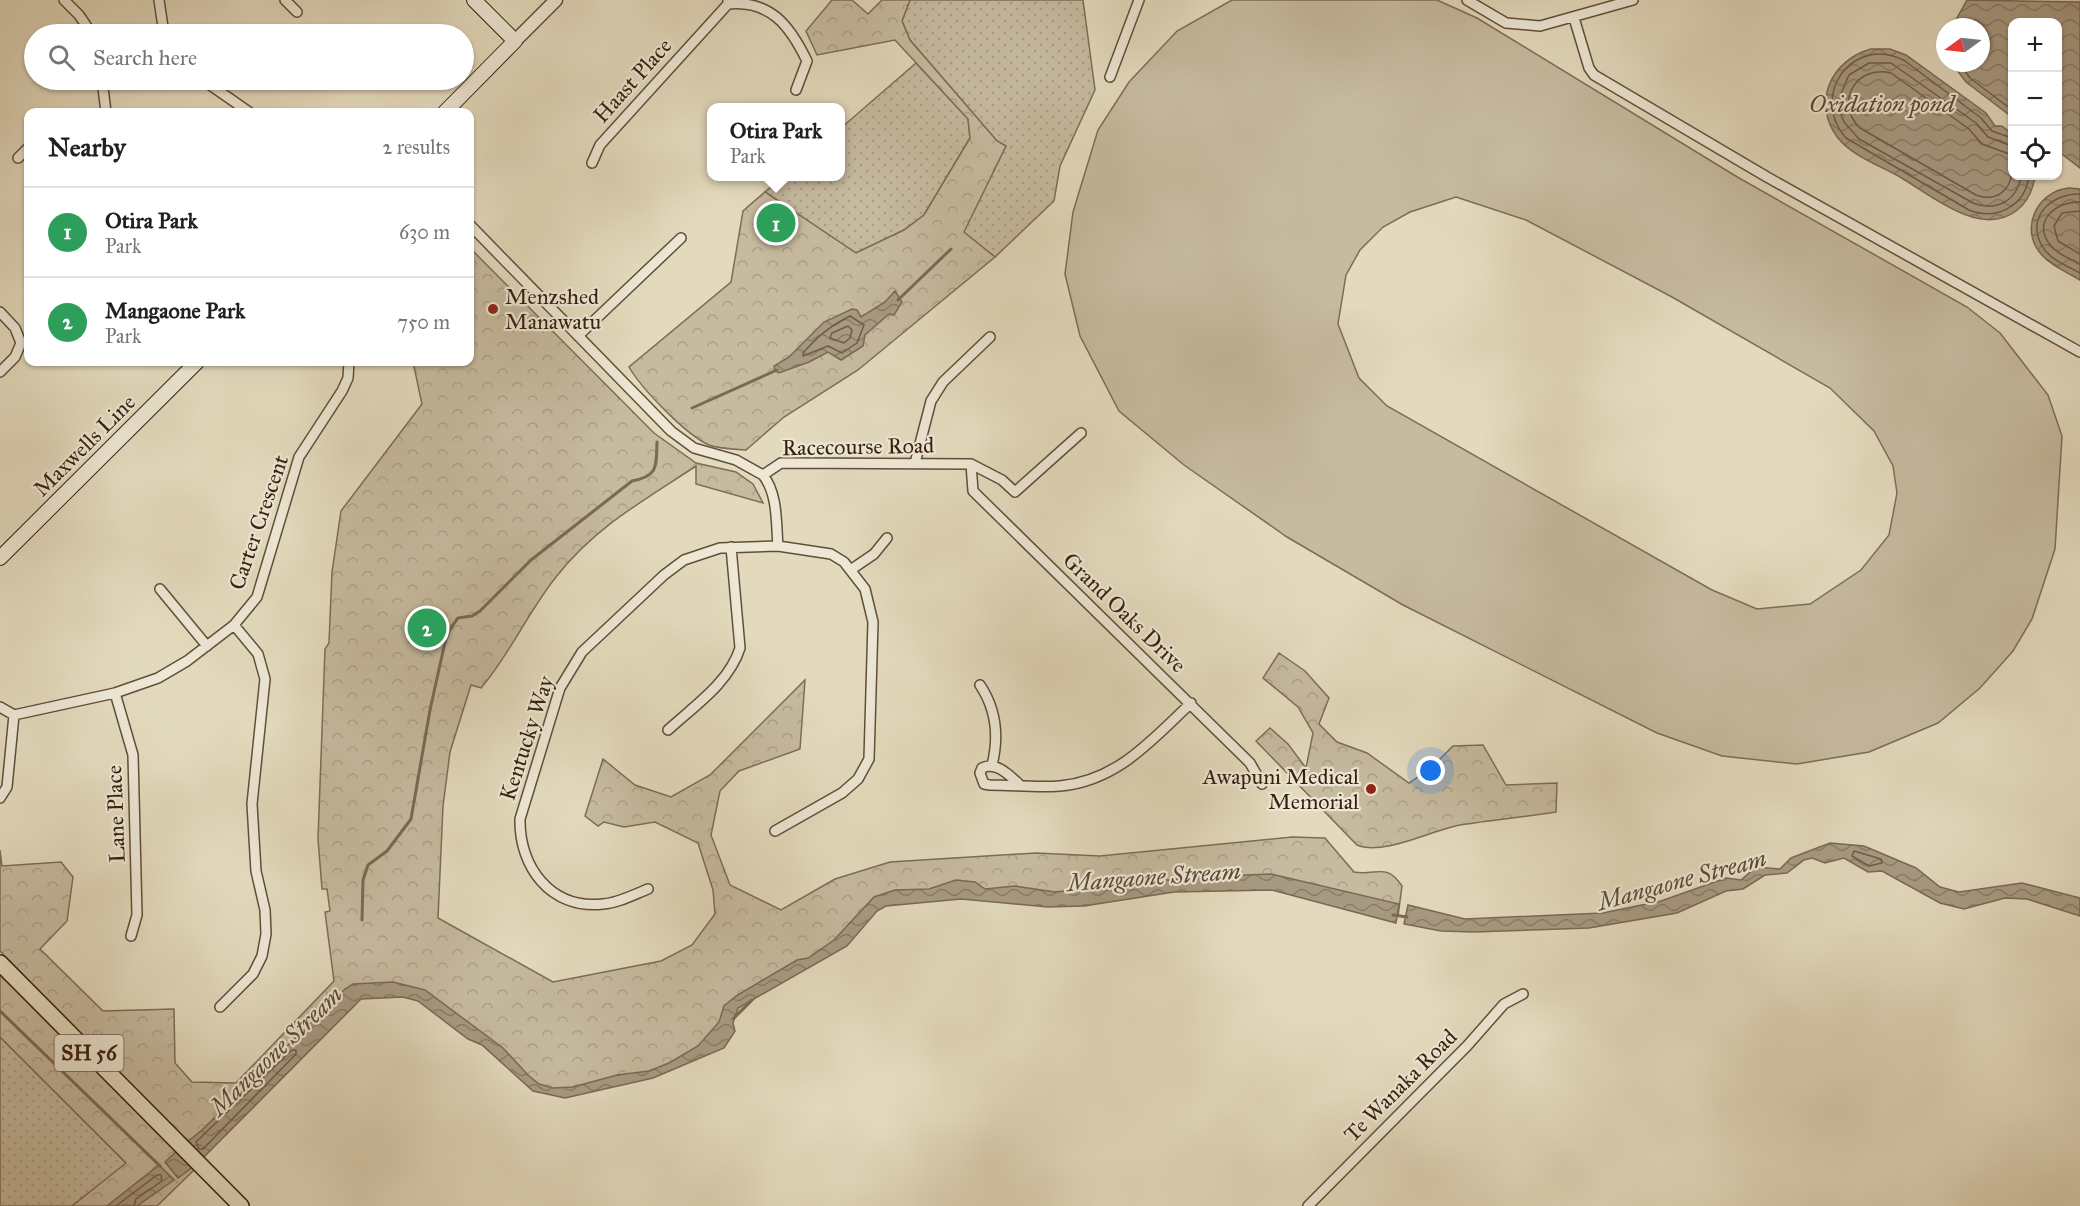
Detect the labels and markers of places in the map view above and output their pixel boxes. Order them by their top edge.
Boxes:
pin: 1 [756,200,796,246]
place label: Menzshed Manawatu [505,283,601,335]
marker: Menzshed Manawatu [486,302,500,316]
pin: 2 [408,606,446,650]
place label: Awapuni Medical Memorial [1202,763,1359,815]
marker: Awapuni Medical Memorial [1364,782,1378,796]

